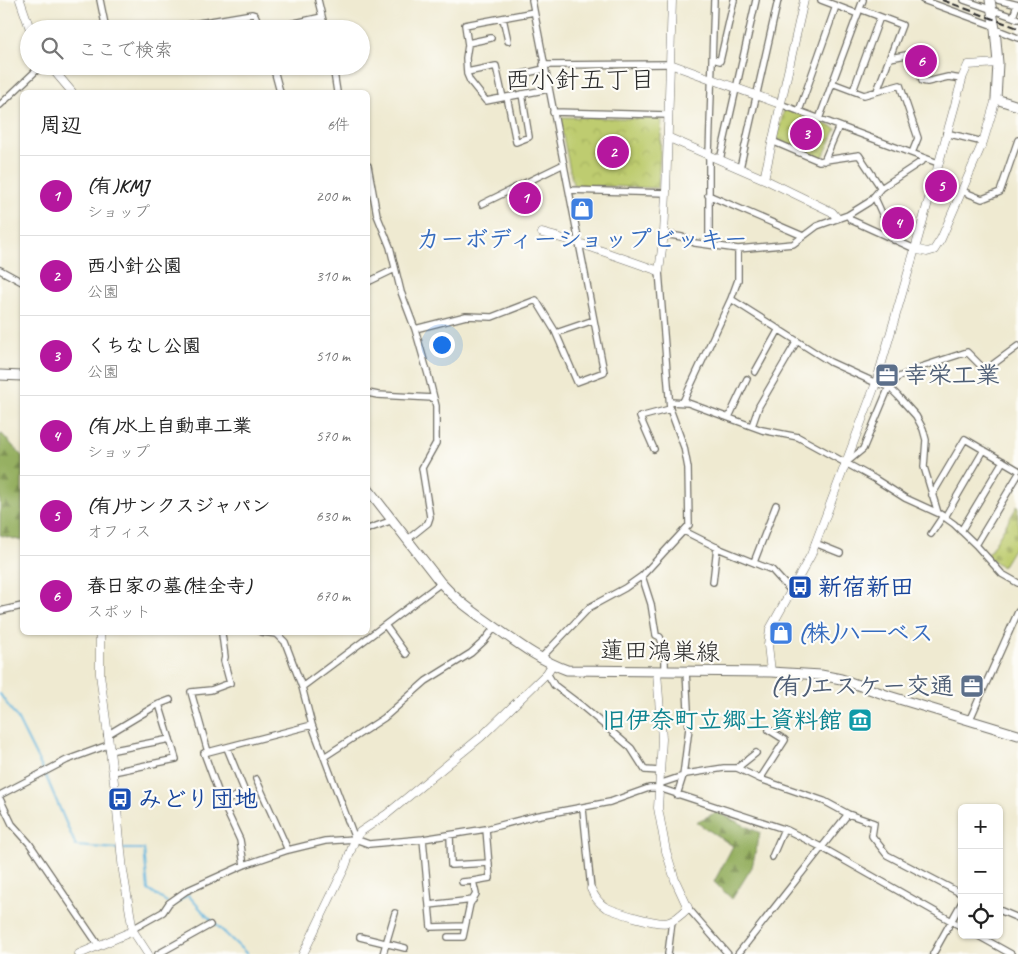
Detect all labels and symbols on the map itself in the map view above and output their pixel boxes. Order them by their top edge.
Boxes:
pin: 6 [905,42,937,80]
district label: 西小針五丁目 [505,64,655,96]
pin: 3 [790,115,822,153]
pin: 2 [597,133,629,171]
pin: 5 [925,167,957,205]
pin: 1 [509,179,541,217]
shop icon: カーボディーショップビッキー [569,196,595,222]
pin: 4 [882,204,914,242]
place label: カーボディーショップビッキー [416,224,748,254]
your location [429,332,455,358]
place label: 幸栄工業 [904,360,1000,390]
office icon: 幸栄工業 [874,362,900,388]
place label: 新宿新田 [818,572,914,602]
bus stop icon: 新宿新田 [787,574,813,600]
place label: (株)ハ―ベス [798,618,934,648]
shop icon: (株)ハ―ベス [768,620,794,646]
street label: 蓮田鴻巣線 [600,635,720,667]
place label: (有)エスケー交通 [770,671,954,701]
office icon: (有)エスケー交通 [959,673,985,699]
place label: 旧伊奈町立郷土資料館 [602,705,842,735]
museum icon: 旧伊奈町立郷土資料館 [847,707,873,733]
place label: みどり団地 [138,784,258,814]
bus stop icon: みどり団地 [107,786,133,812]

